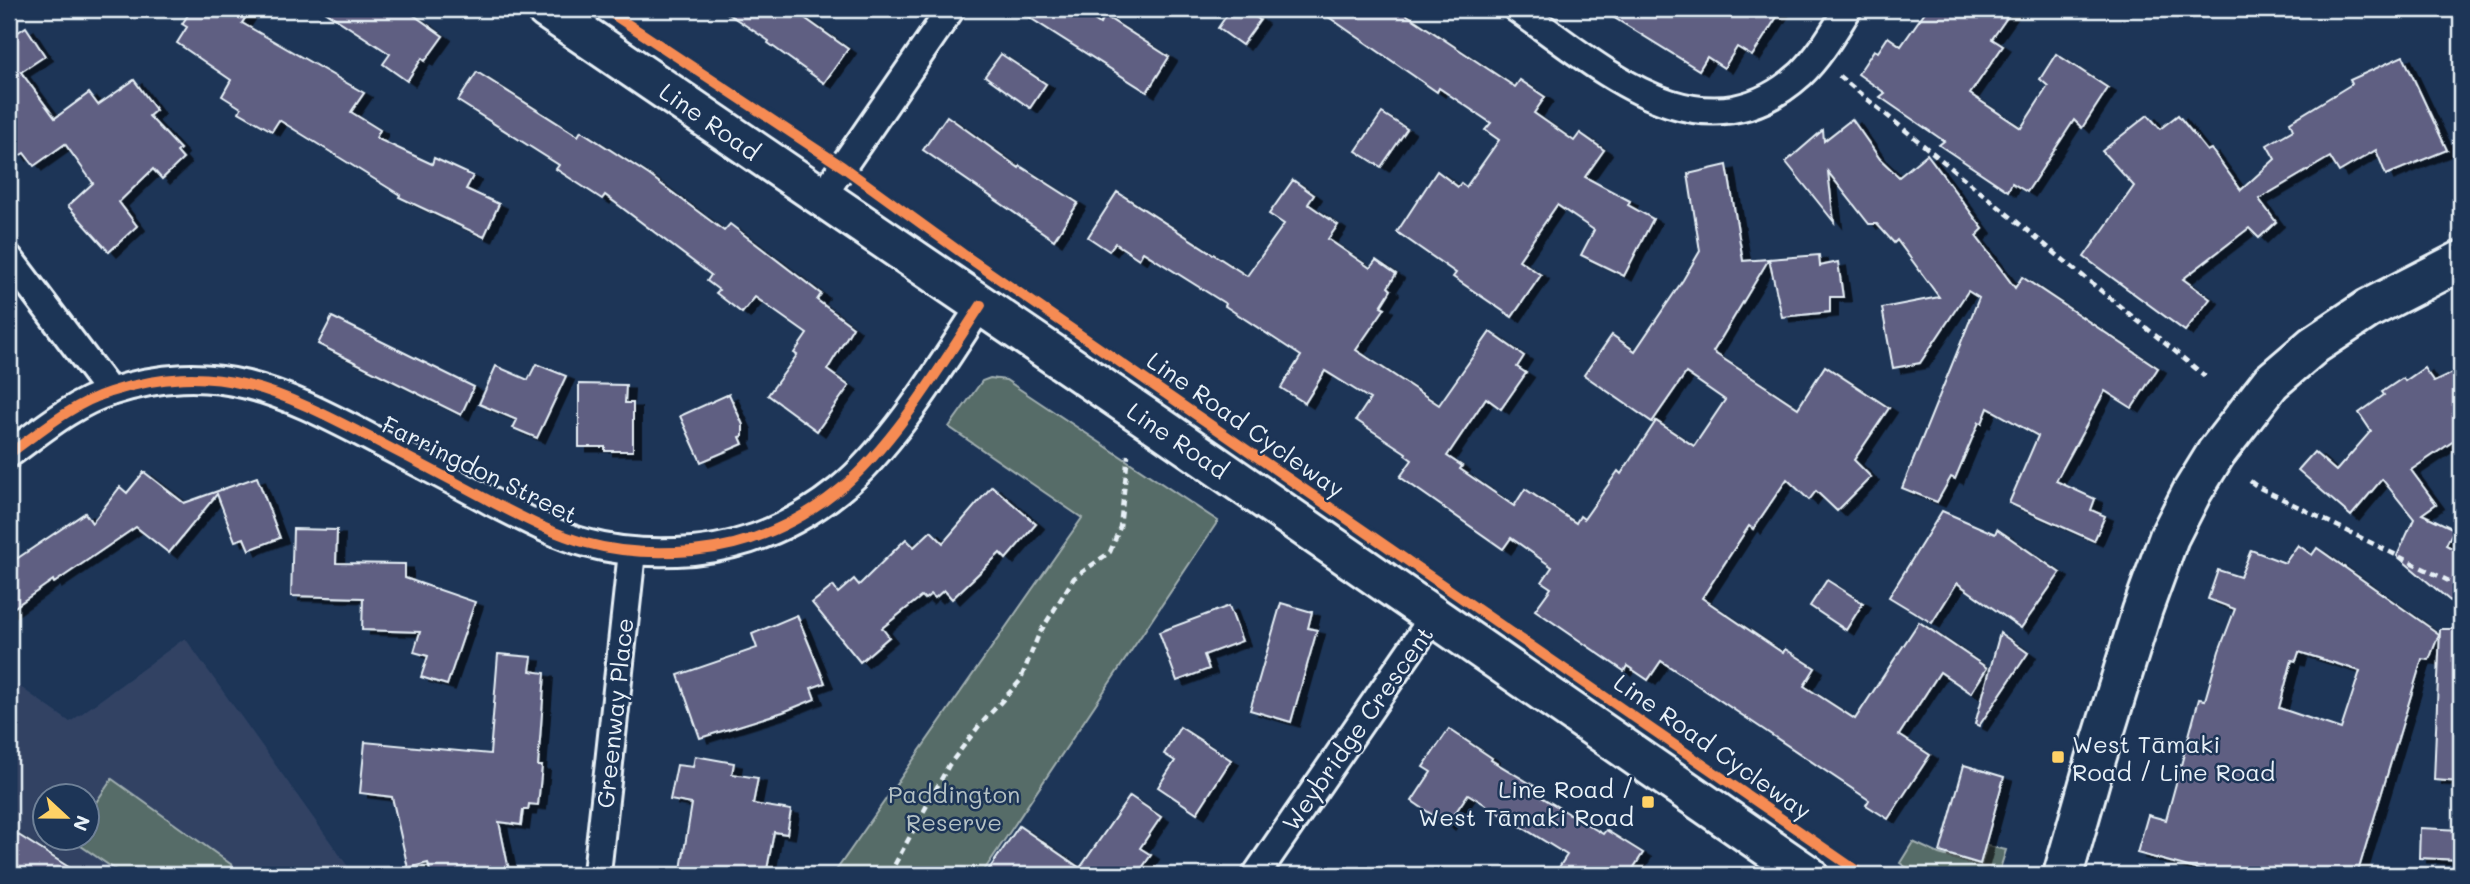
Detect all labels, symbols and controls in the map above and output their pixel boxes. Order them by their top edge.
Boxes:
street label: Line Road [654,75,766,167]
street label: Line Road Cycleway [1142,345,1350,503]
street label: Line Road [1122,396,1234,484]
street label: Farringdon Street [377,408,583,530]
street label: Greenway Place [589,616,639,810]
street label: Weybridge Crescent [1275,619,1439,837]
street label: Line Road Cycleway [1608,666,1818,826]
place label: West Tāmaki Road / Line Road [2072,728,2275,787]
marker: West Tāmaki Road / Line Road [2050,749,2066,765]
place label: Line Road / West Tāmaki Road [1418,773,1634,832]
park label: Paddington Reserve [888,778,1020,837]
north arrow [32,782,102,852]
marker: Line Road / West Tāmaki Road [1640,794,1656,810]
text: N [68,812,97,835]

